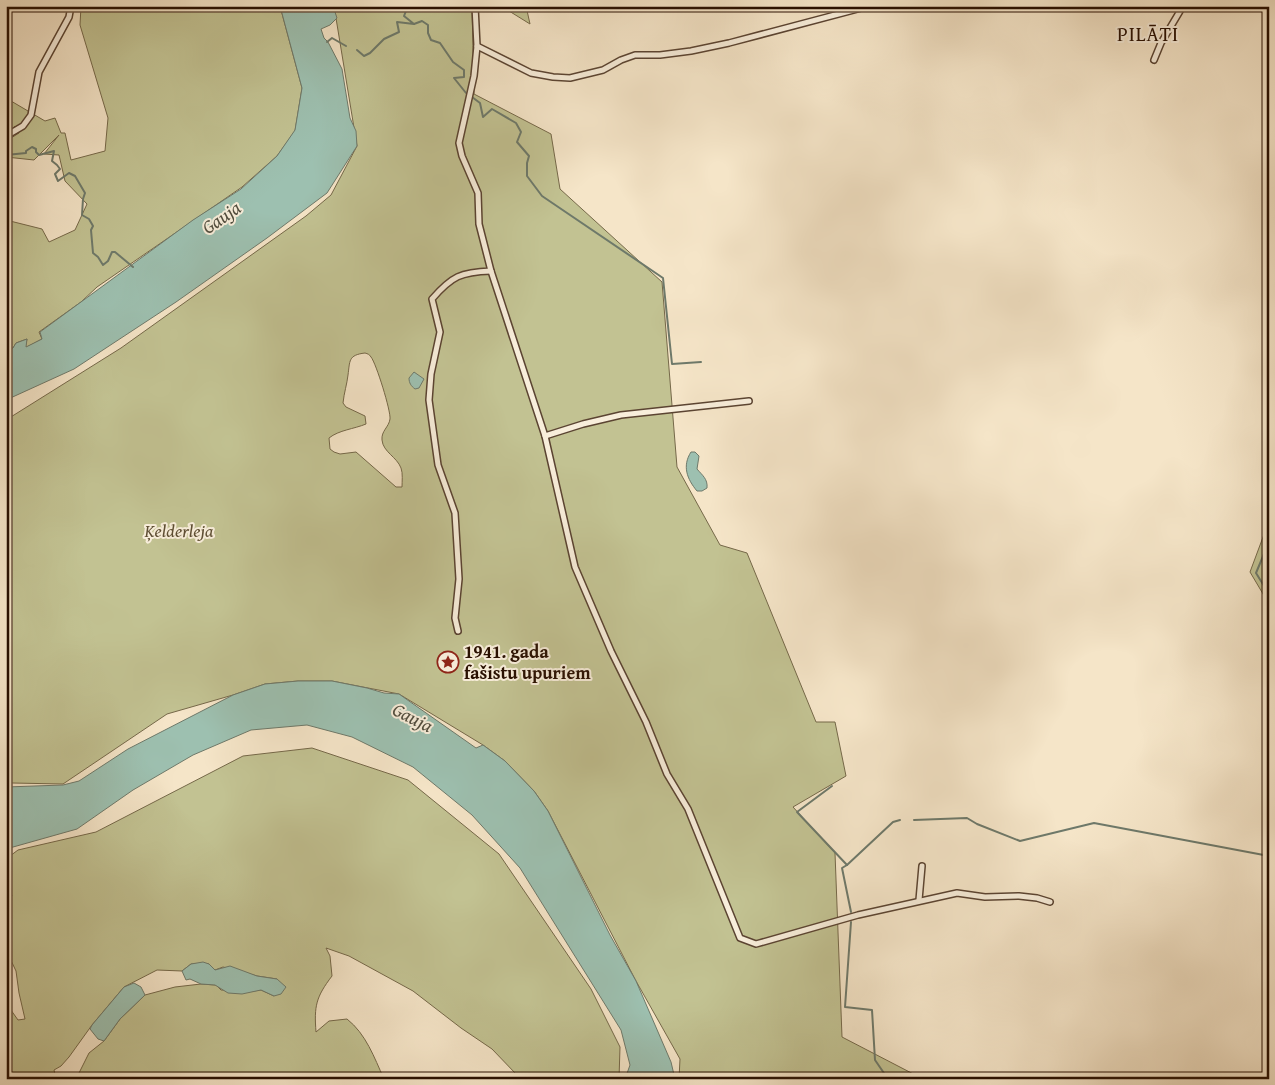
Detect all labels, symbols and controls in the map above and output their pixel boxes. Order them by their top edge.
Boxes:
district label: PILĀTI [1117,19,1179,48]
water label: Gauja [196,193,247,241]
park label: Ķelderleja [144,517,214,544]
place label: 1941. gada fašistu upuriem [464,638,591,686]
place icon: 1941. gada fašistu upuriem [436,650,460,674]
water label: Gauja [388,695,438,739]

